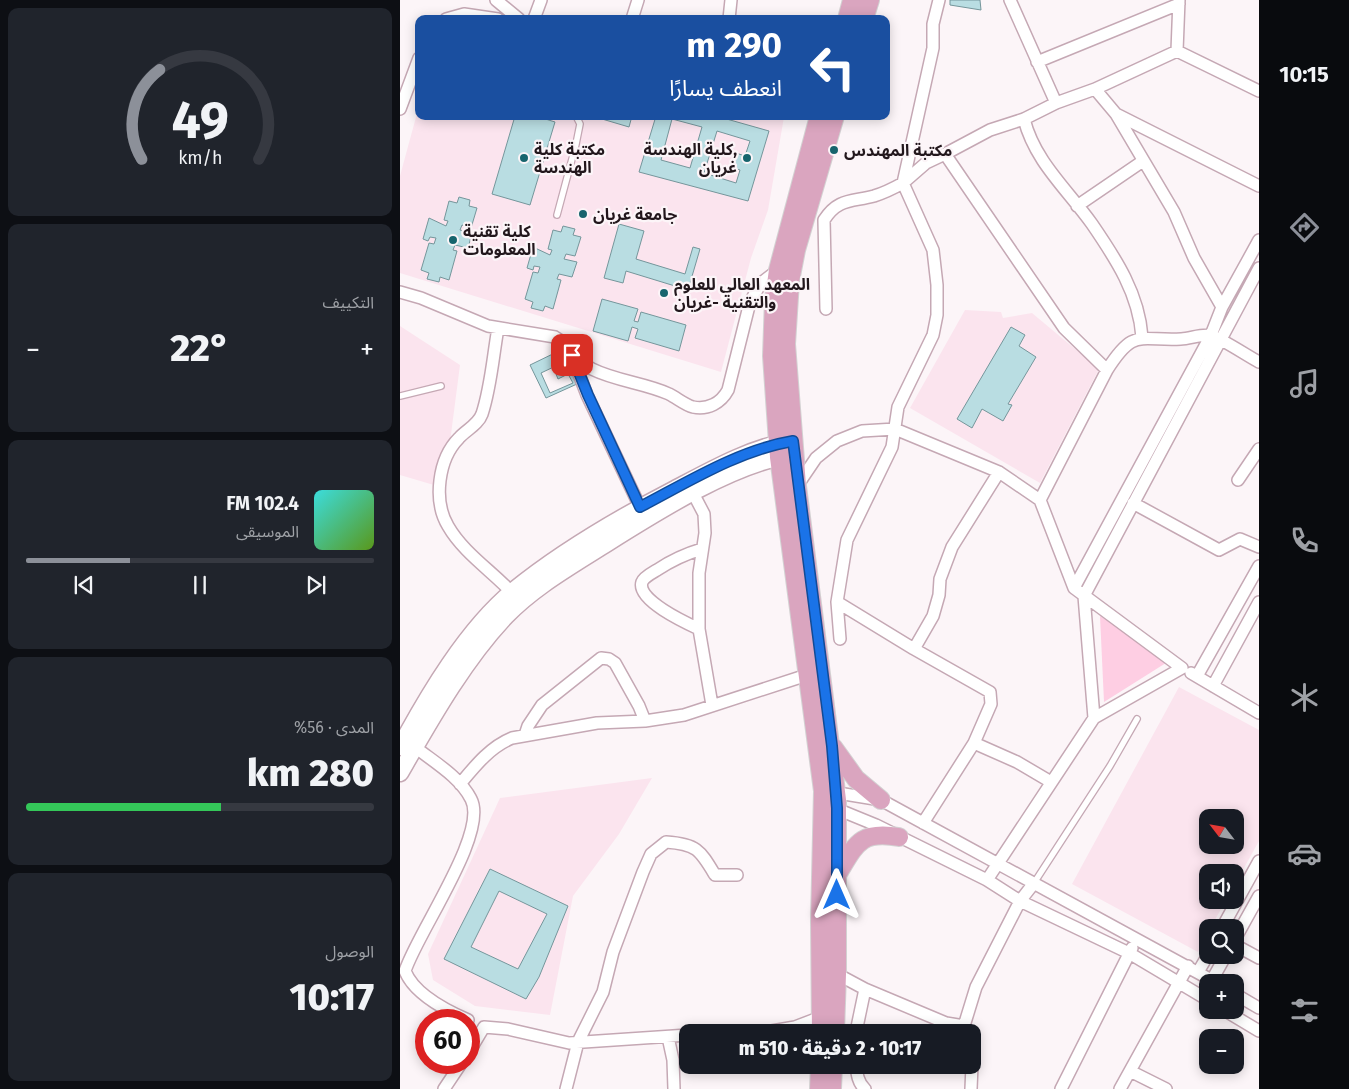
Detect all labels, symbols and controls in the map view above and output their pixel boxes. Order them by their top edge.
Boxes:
text: 290 m [686,24,782,66]
icon: left [800,35,865,100]
text: 10:15 [1279,61,1329,88]
text: انعطف يسارًا [669,75,782,102]
text: 49 [171,89,229,152]
place label: مكتبة كلية الهندسة [534,140,605,177]
place label: كلية الهندسة, غريان [644,140,737,177]
place label: مكتبة المهندس [844,141,952,160]
marker: مكتبة المهندس [828,144,840,156]
text: km/h [178,147,222,169]
marker: مكتبة كلية الهندسة [518,152,530,164]
marker: كلية الهندسة, غريان [741,152,753,164]
place label: جامعة غريان [593,205,677,224]
marker: جامعة غريان [577,208,589,220]
icon: directions [1287,210,1322,245]
place label: كلية تقنية المعلومات [463,222,536,259]
marker: كلية تقنية المعلومات [447,234,459,246]
place label: المعهد العالي للعلوم والتقنية -غريان [674,275,810,312]
marker: المعهد العالي للعلوم والتقنية -غريان [658,287,670,299]
text: التكييف [322,293,374,312]
text: 22° [170,325,230,371]
text: − [26,333,40,366]
text: + [360,333,374,366]
pin [551,334,593,376]
icon: arrive [558,341,586,369]
icon: music [1287,366,1322,401]
text: 102.4 FM [226,492,299,515]
text: الموسيقى [236,522,299,541]
icon: phone [1287,523,1322,558]
icon: previous [70,571,98,599]
icon: pause [186,571,214,599]
icon: next [302,571,330,599]
icon: climate [1287,680,1322,715]
text: المدى · 56% [294,718,374,737]
text: 280 km [247,750,374,796]
north arrow [1199,809,1244,854]
map controls [1199,809,1244,1074]
icon: car [1287,836,1322,871]
button: sound [1199,864,1244,909]
position arrow [810,868,862,920]
button: search [1199,919,1244,964]
text: الوصول [325,942,374,961]
text: 10:17 [290,974,374,1020]
button: + [1199,974,1244,1019]
icon: filters [1287,993,1322,1028]
speed limit sign: 60 [415,1009,480,1074]
button: − [1199,1029,1244,1074]
text: 10:17 · 2 دقيقة · 510 m [739,1037,921,1060]

